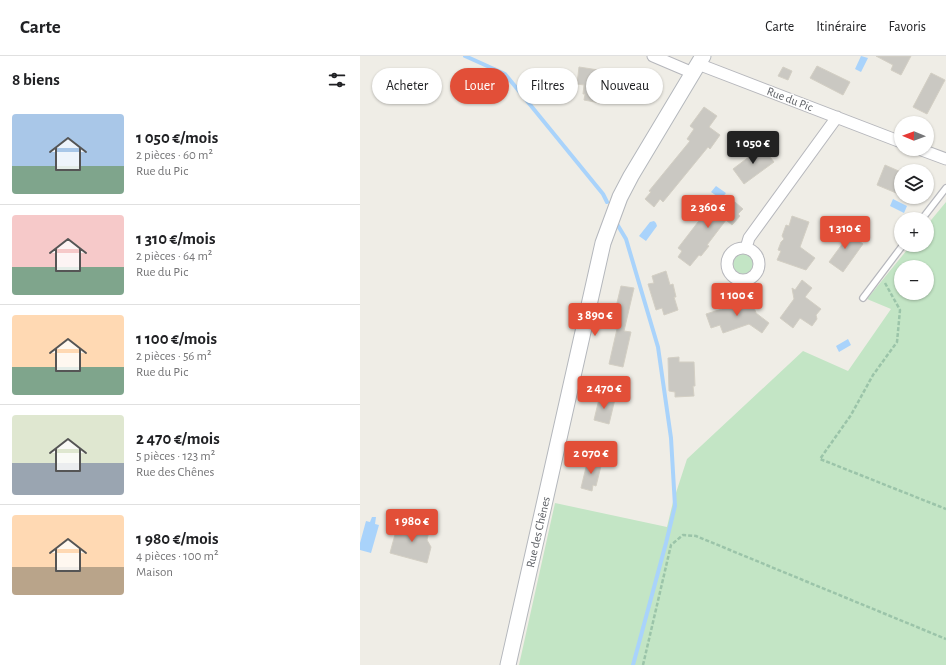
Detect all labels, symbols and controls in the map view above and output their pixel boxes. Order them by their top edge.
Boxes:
text: Carte [20,18,61,37]
text: Carte [765,20,794,34]
text: Itinéraire [816,20,866,34]
text: Favoris [888,20,926,34]
chip: Acheter [372,68,442,104]
chip: Louer [450,68,509,104]
chip: Filtres [517,68,578,104]
chip: Nouveau [586,68,663,104]
icon: filters [326,69,348,91]
text: 8 biens [12,71,60,88]
street label: Rue du Pic [765,85,815,113]
north arrow [894,116,934,156]
map controls [894,116,934,300]
text: 1 050 €/mois [136,129,218,146]
icon: home [44,130,92,178]
pin: 1 050 € [716,131,790,165]
text: 1 050 € [736,137,770,150]
text: 2 pièces · 60 m² [136,149,213,162]
button: layers [894,164,934,204]
text: Rue du Pic [136,165,188,178]
pin: 2 360 € [671,195,745,229]
text: 2 360 € [691,201,725,214]
button: + [894,212,934,252]
pin: 1 310 € [808,216,882,250]
text: 1 310 € [829,222,861,235]
text: 1 310 €/mois [136,230,215,247]
icon: home [44,231,92,279]
text: 2 pièces · 64 m² [136,250,212,263]
button: − [894,260,934,300]
text: Rue du Pic [136,266,188,279]
pin: 1 100 € [700,283,774,317]
text: 1 100 € [721,289,753,302]
pin: 3 890 € [558,303,632,337]
text: 3 890 € [577,309,613,322]
text: 1 100 €/mois [136,330,217,347]
icon: home [44,331,92,379]
text: 2 pièces · 56 m² [136,350,212,363]
text: Rue du Pic [136,366,188,379]
pin: 2 470 € [567,376,641,410]
text: 2 470 € [586,382,622,395]
text: 2 470 €/mois [136,430,220,447]
icon: home [44,431,92,479]
pin: 2 070 € [554,441,628,475]
text: 2 070 € [573,447,609,460]
text: 5 pièces · 123 m² [136,450,215,463]
text: Rue des Chênes [136,466,214,479]
street label: Rue des Chênes [524,495,552,569]
pin: 1 980 € [375,509,449,543]
text: 1 980 € [395,515,429,528]
text: 1 980 €/mois [136,530,219,547]
icon: home [44,531,92,579]
text: 4 pièces · 100 m² [136,550,219,563]
text: Maison [136,566,173,579]

